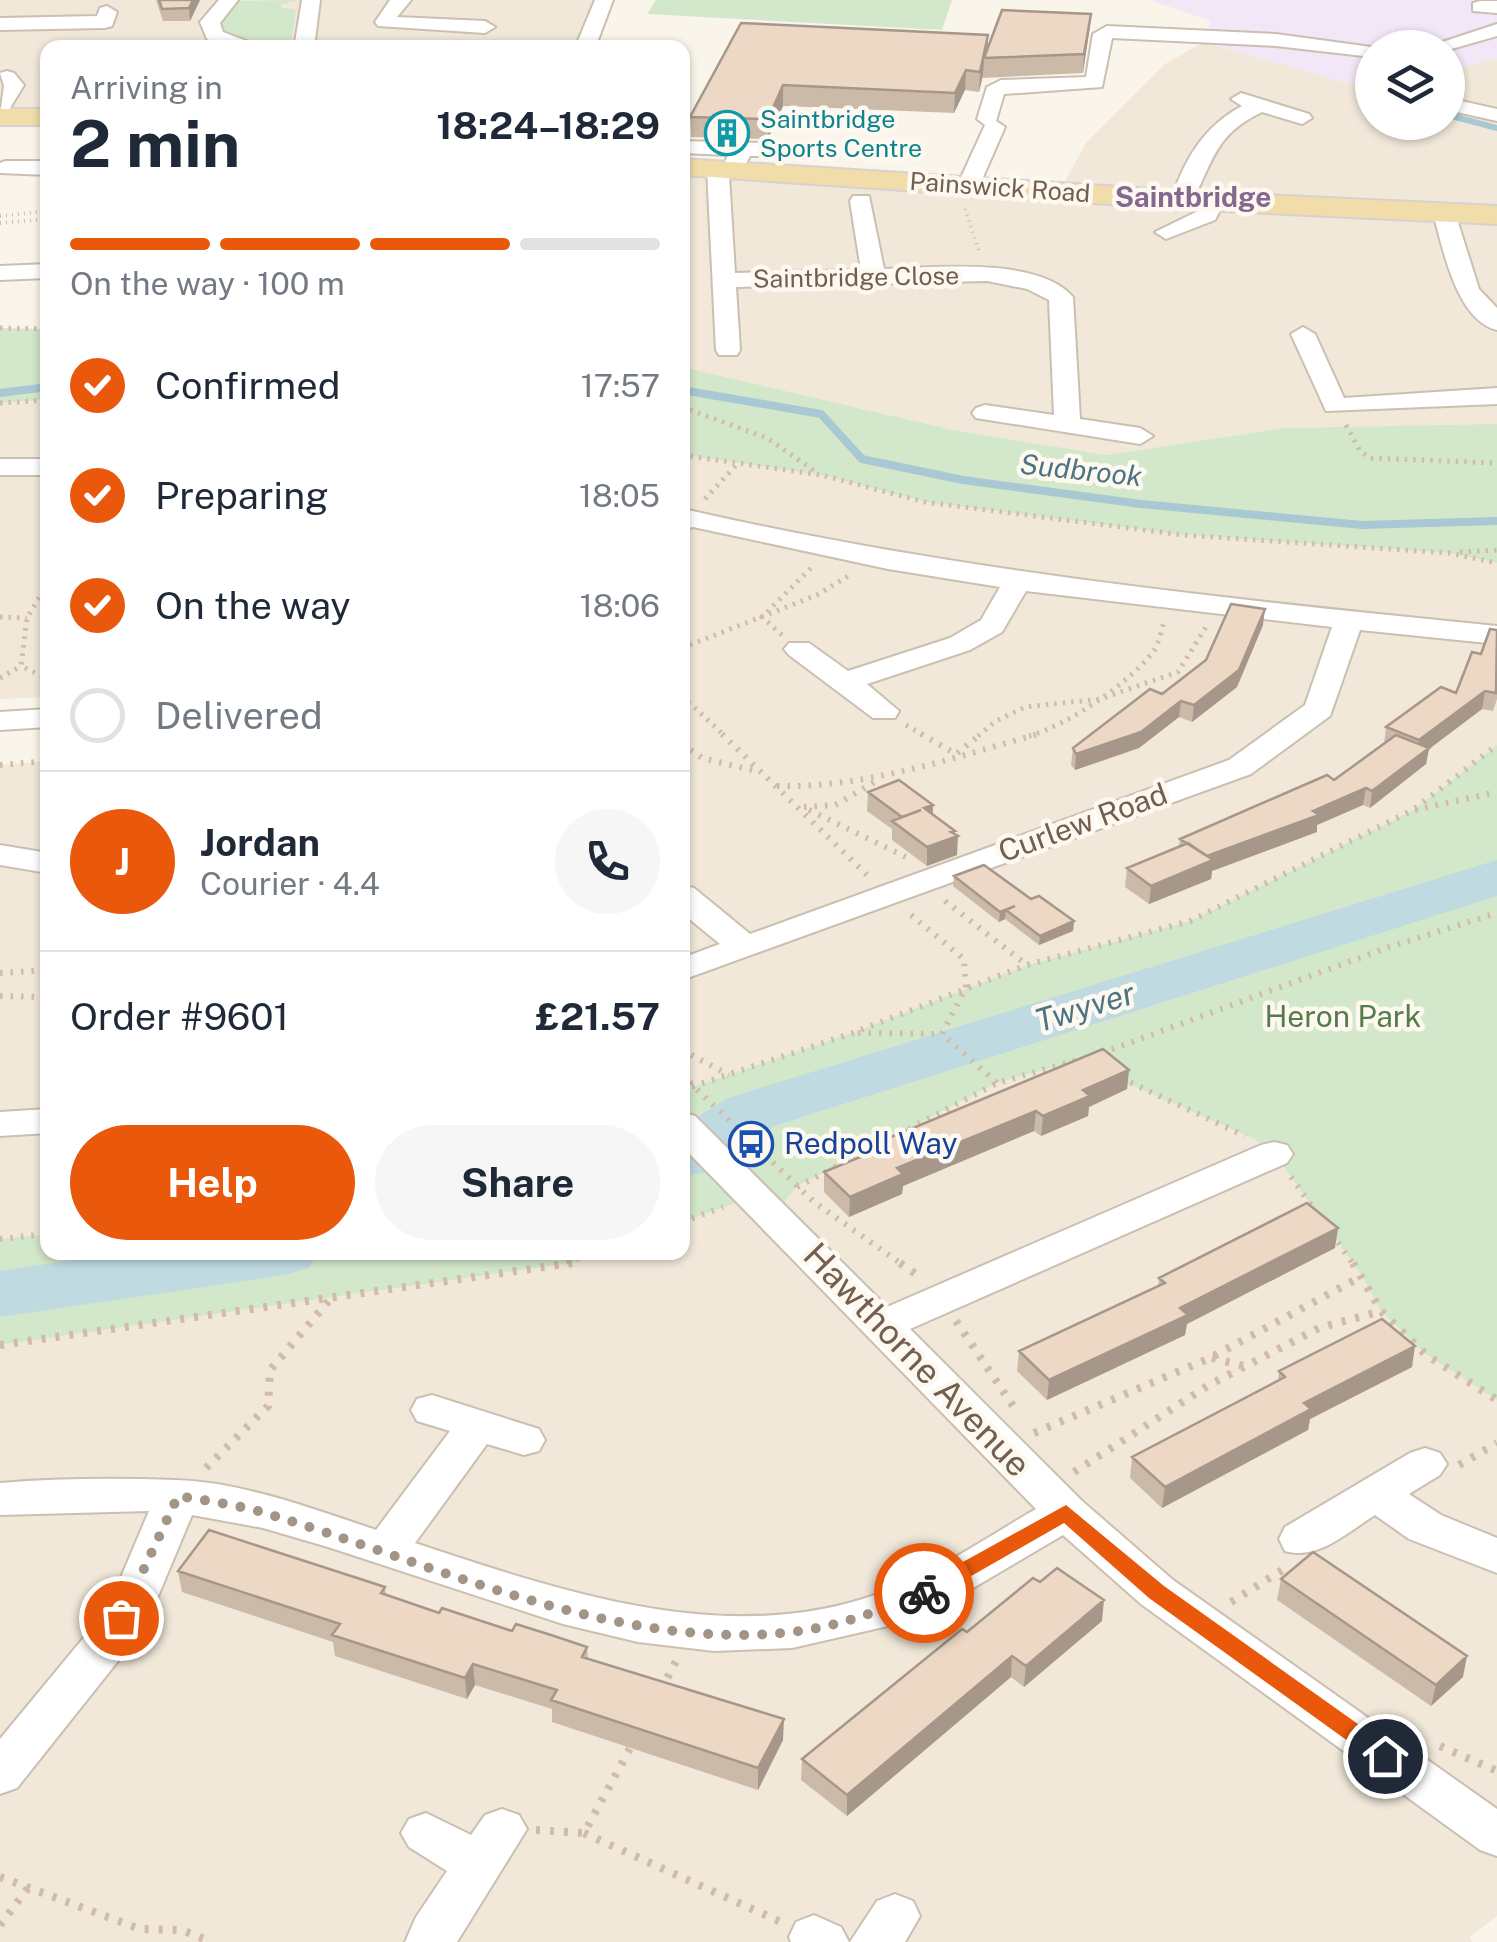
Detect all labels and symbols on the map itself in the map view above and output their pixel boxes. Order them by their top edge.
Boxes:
place label: Saintbridge Sports Centre [760,104,922,163]
building icon: Saintbridge Sports Centre [704,110,750,156]
street label: Painswick Road [909,166,1091,208]
district label: Saintbridge [1115,180,1271,213]
street label: Saintbridge Close [753,260,959,294]
water label: Sudbrook [1018,447,1144,492]
street label: Curlew Road [993,775,1172,869]
water label: Twyver [1031,974,1140,1039]
park label: Heron Park [1265,998,1421,1034]
bus stop icon: Redpoll Way [728,1121,774,1167]
place label: Redpoll Way [784,1125,957,1161]
street label: Hawthorne Avenue [795,1234,1039,1485]
courier [874,1543,974,1643]
pin [79,1576,164,1661]
pin [1343,1714,1428,1799]

